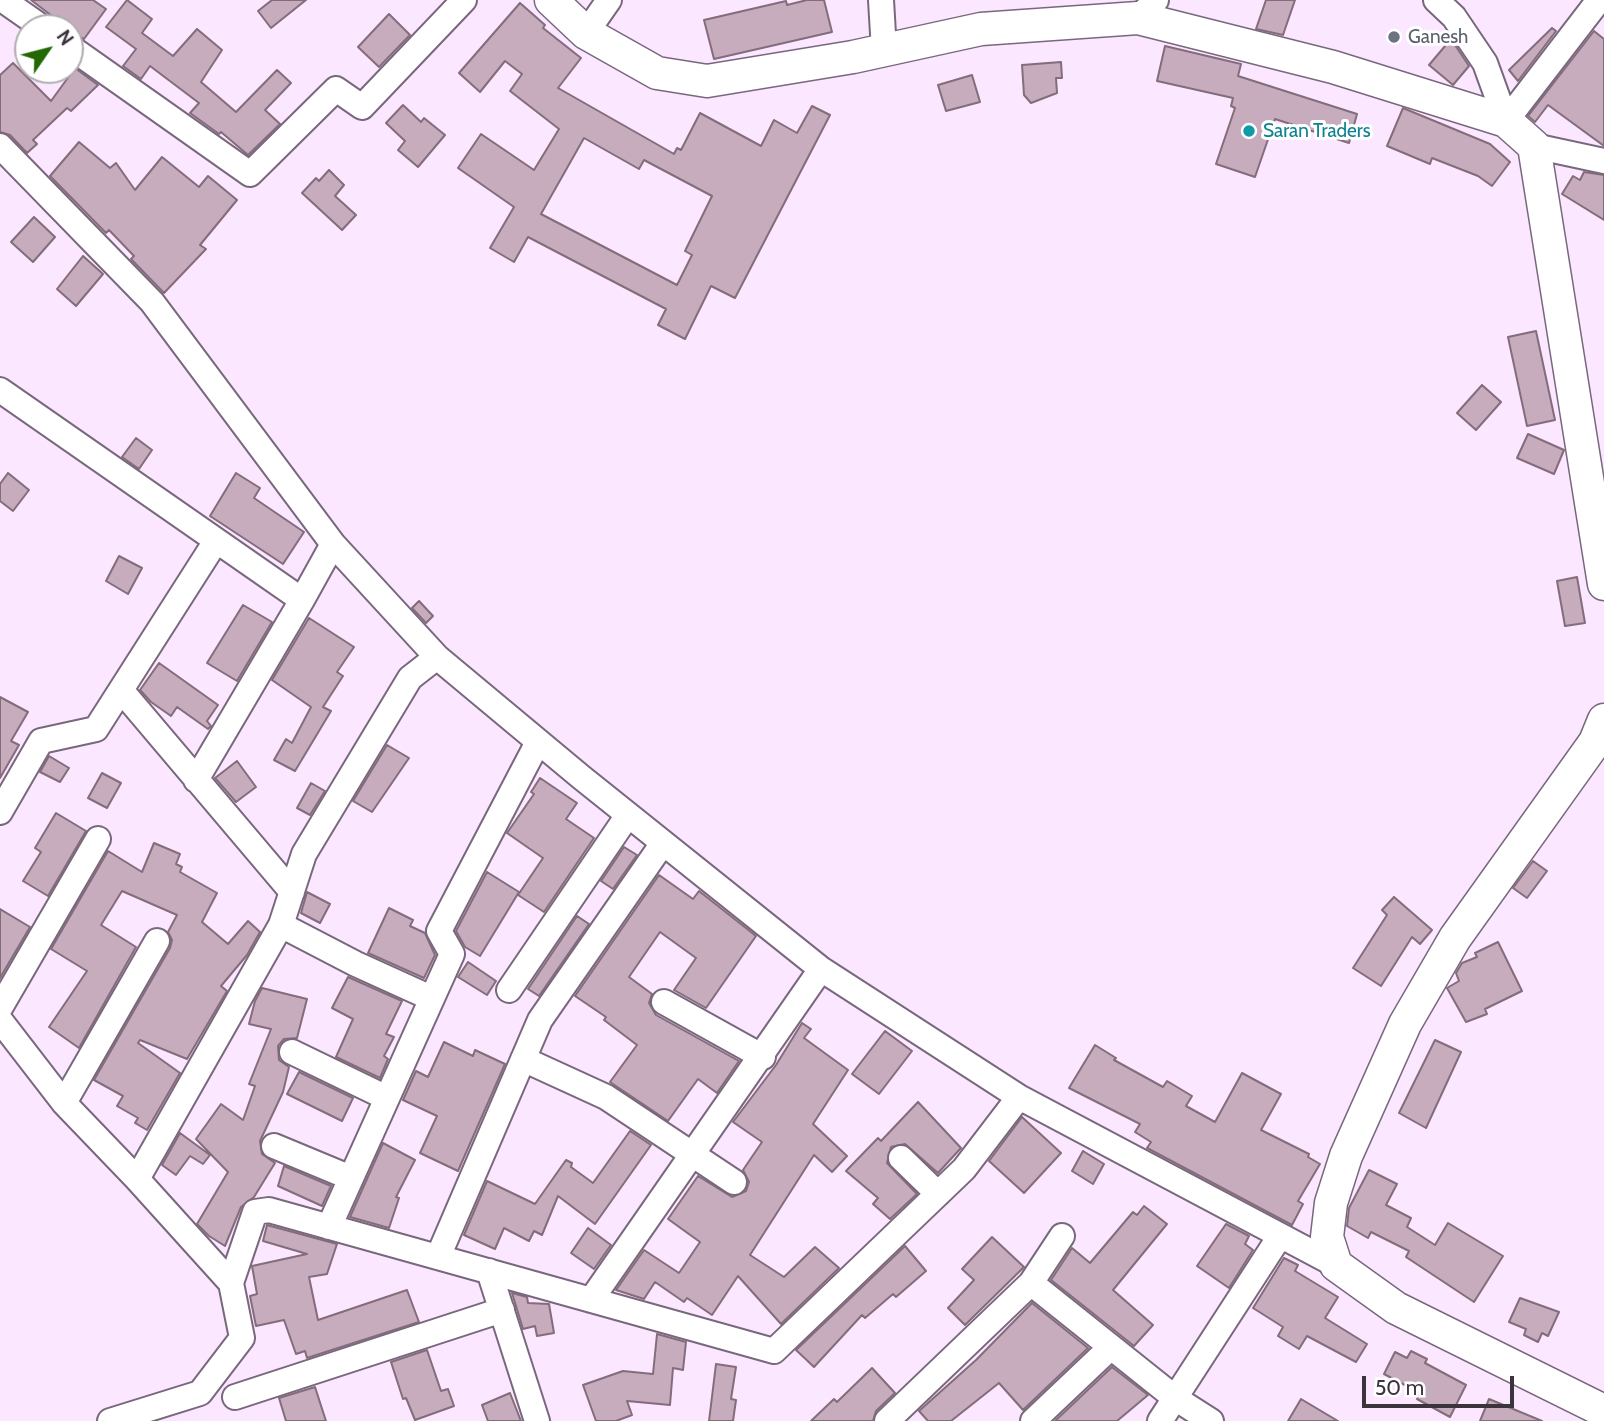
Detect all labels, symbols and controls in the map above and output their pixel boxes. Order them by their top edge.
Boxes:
north arrow [14,14,84,84]
text: N [52,26,78,50]
place label: Ganesh [1408,26,1468,48]
marker: Ganesh [1386,29,1402,45]
place label: Saran Traders [1263,120,1371,142]
marker: Saran Traders [1241,123,1257,139]
scale bar [1366,1362,1518,1406]
text: 50 m [1375,1375,1424,1400]

